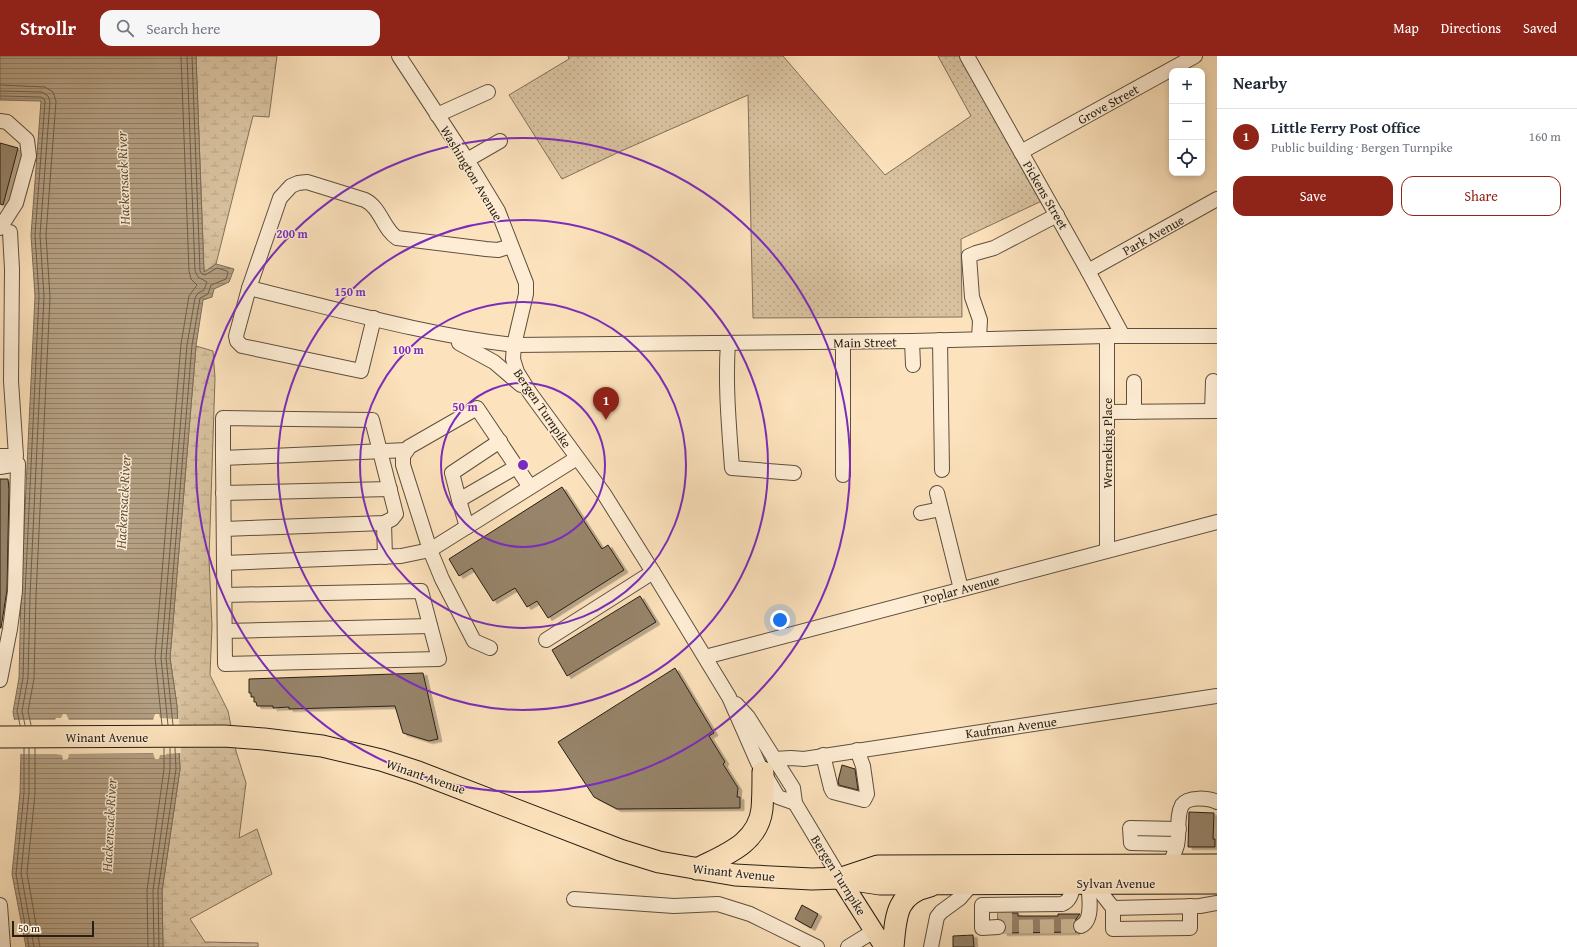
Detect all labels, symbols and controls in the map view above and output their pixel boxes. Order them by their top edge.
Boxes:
search box [100,10,380,46]
text: Strollr [20,14,76,42]
icon: search [114,17,136,39]
text: Search here [146,18,220,39]
text: Map [1393,18,1419,38]
text: Directions [1441,18,1501,38]
text: Saved [1523,18,1557,38]
map controls [1169,68,1205,176]
button: + [1169,68,1205,104]
text: Nearby [1233,70,1287,95]
street label: Grove Street [1074,80,1143,129]
button: − [1169,104,1205,140]
text: Little Ferry Post Office [1271,117,1420,138]
street label: Washington Avenue [436,122,508,224]
text: 1 [1243,127,1249,146]
text: 160 m [1529,127,1561,146]
water label: Hackensack River [111,130,135,226]
text: Public building · Bergen Turnpike [1271,138,1453,157]
button: locate [1169,140,1205,176]
street label: Pickens Street [1018,157,1073,234]
button: Save [1233,176,1393,216]
button: Share [1401,176,1561,216]
street label: Park Avenue [1119,211,1188,260]
text: 200 m [276,225,309,242]
text: 150 m [334,283,367,300]
street label: Main Street [833,332,897,353]
text: 100 m [392,341,425,358]
street label: Bergen Turnpike [509,365,576,452]
pin: 1 [593,387,619,420]
text: 50 m [452,398,478,415]
street label: Werneking Place [1098,398,1117,488]
water label: Hackensack River [111,454,135,550]
centre of rings [516,458,530,472]
street label: Poplar Avenue [921,570,1002,609]
your location [770,610,790,630]
street label: Kaufman Avenue [964,712,1058,743]
street label: Winant Avenue [66,728,148,747]
street label: Winant Avenue [384,754,468,799]
water label: Hackensack River [97,777,121,873]
street label: Bergen Turnpike [806,831,871,919]
street label: Winant Avenue [692,859,776,886]
street label: Sylvan Avenue [1077,874,1155,893]
scale bar [12,919,94,938]
text: 50 m [18,920,40,936]

